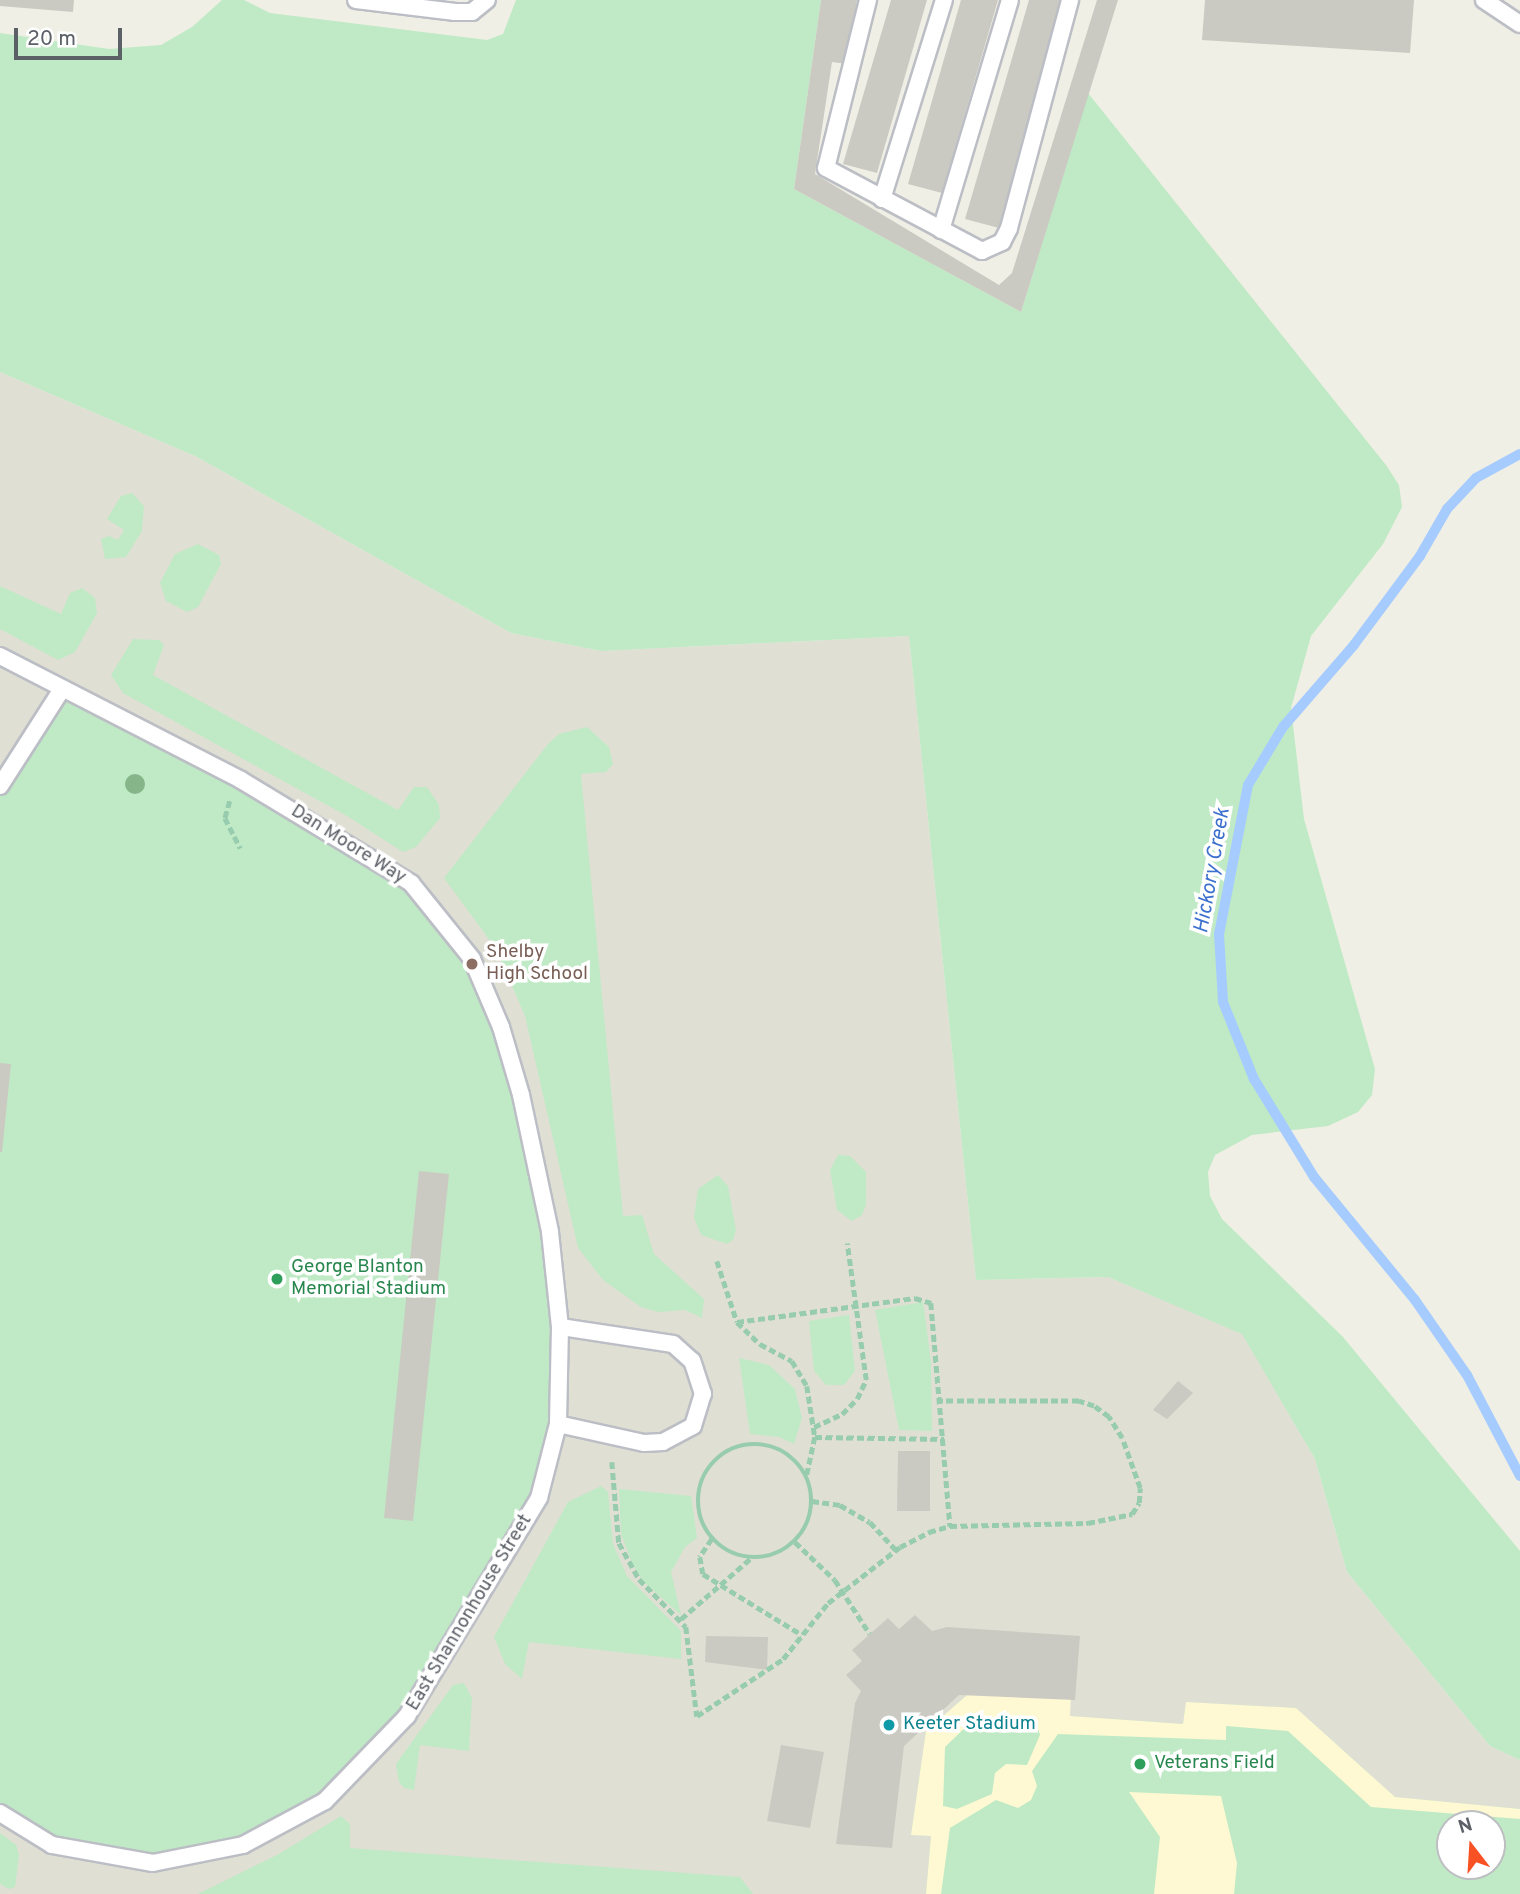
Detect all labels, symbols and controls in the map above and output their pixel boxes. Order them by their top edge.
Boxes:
scale bar [18,14,126,58]
text: 20 m [27,26,76,53]
street label: Dan Moore Way [286,800,410,890]
water label: Hickory Creek [1190,806,1236,936]
place label: Shelby High School [486,942,588,986]
marker: Shelby High School [464,956,480,972]
place label: George Blanton Memorial Stadium [291,1257,446,1301]
marker: George Blanton Memorial Stadium [269,1271,285,1287]
street label: East Shannonhouse Street [402,1511,538,1715]
place label: Keeter Stadium [903,1714,1036,1736]
marker: Keeter Stadium [881,1717,897,1733]
place label: Veterans Field [1154,1753,1275,1775]
marker: Veterans Field [1132,1756,1148,1772]
north arrow [1436,1810,1506,1880]
text: N [1455,1813,1475,1840]

